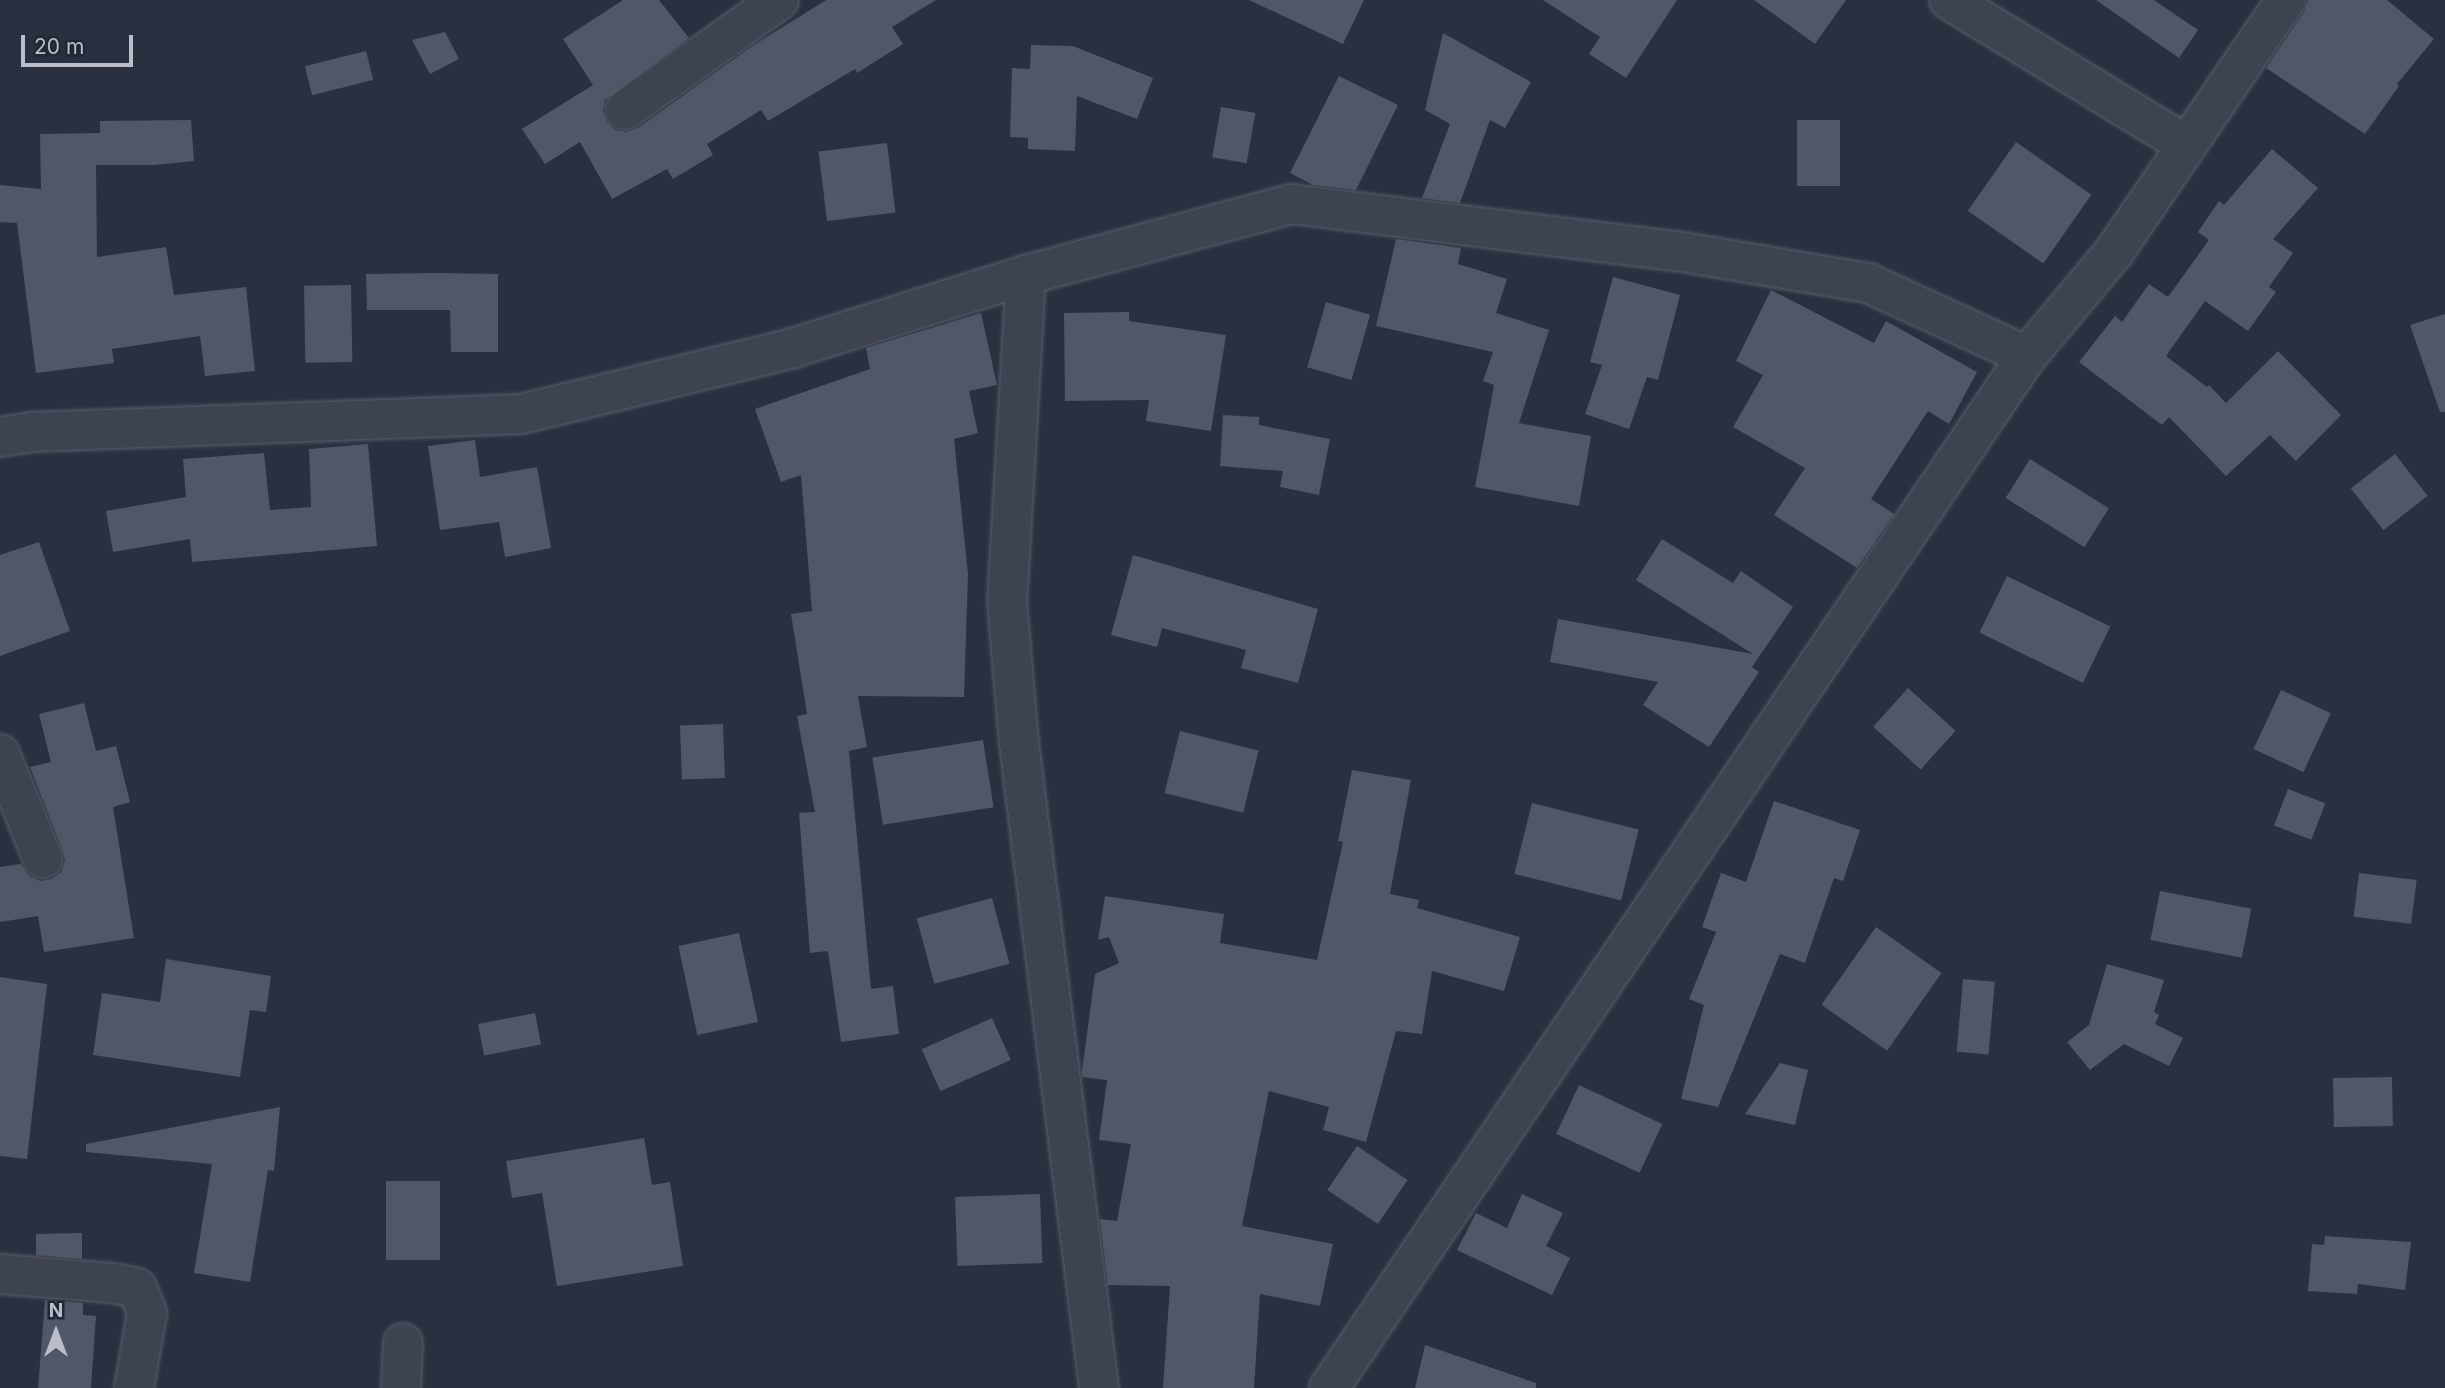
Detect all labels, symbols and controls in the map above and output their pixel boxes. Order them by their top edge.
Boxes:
scale bar [24,21,136,65]
text: 20 m [34,34,84,59]
north arrow [21,1297,91,1367]
text: N [49,1299,63,1322]

